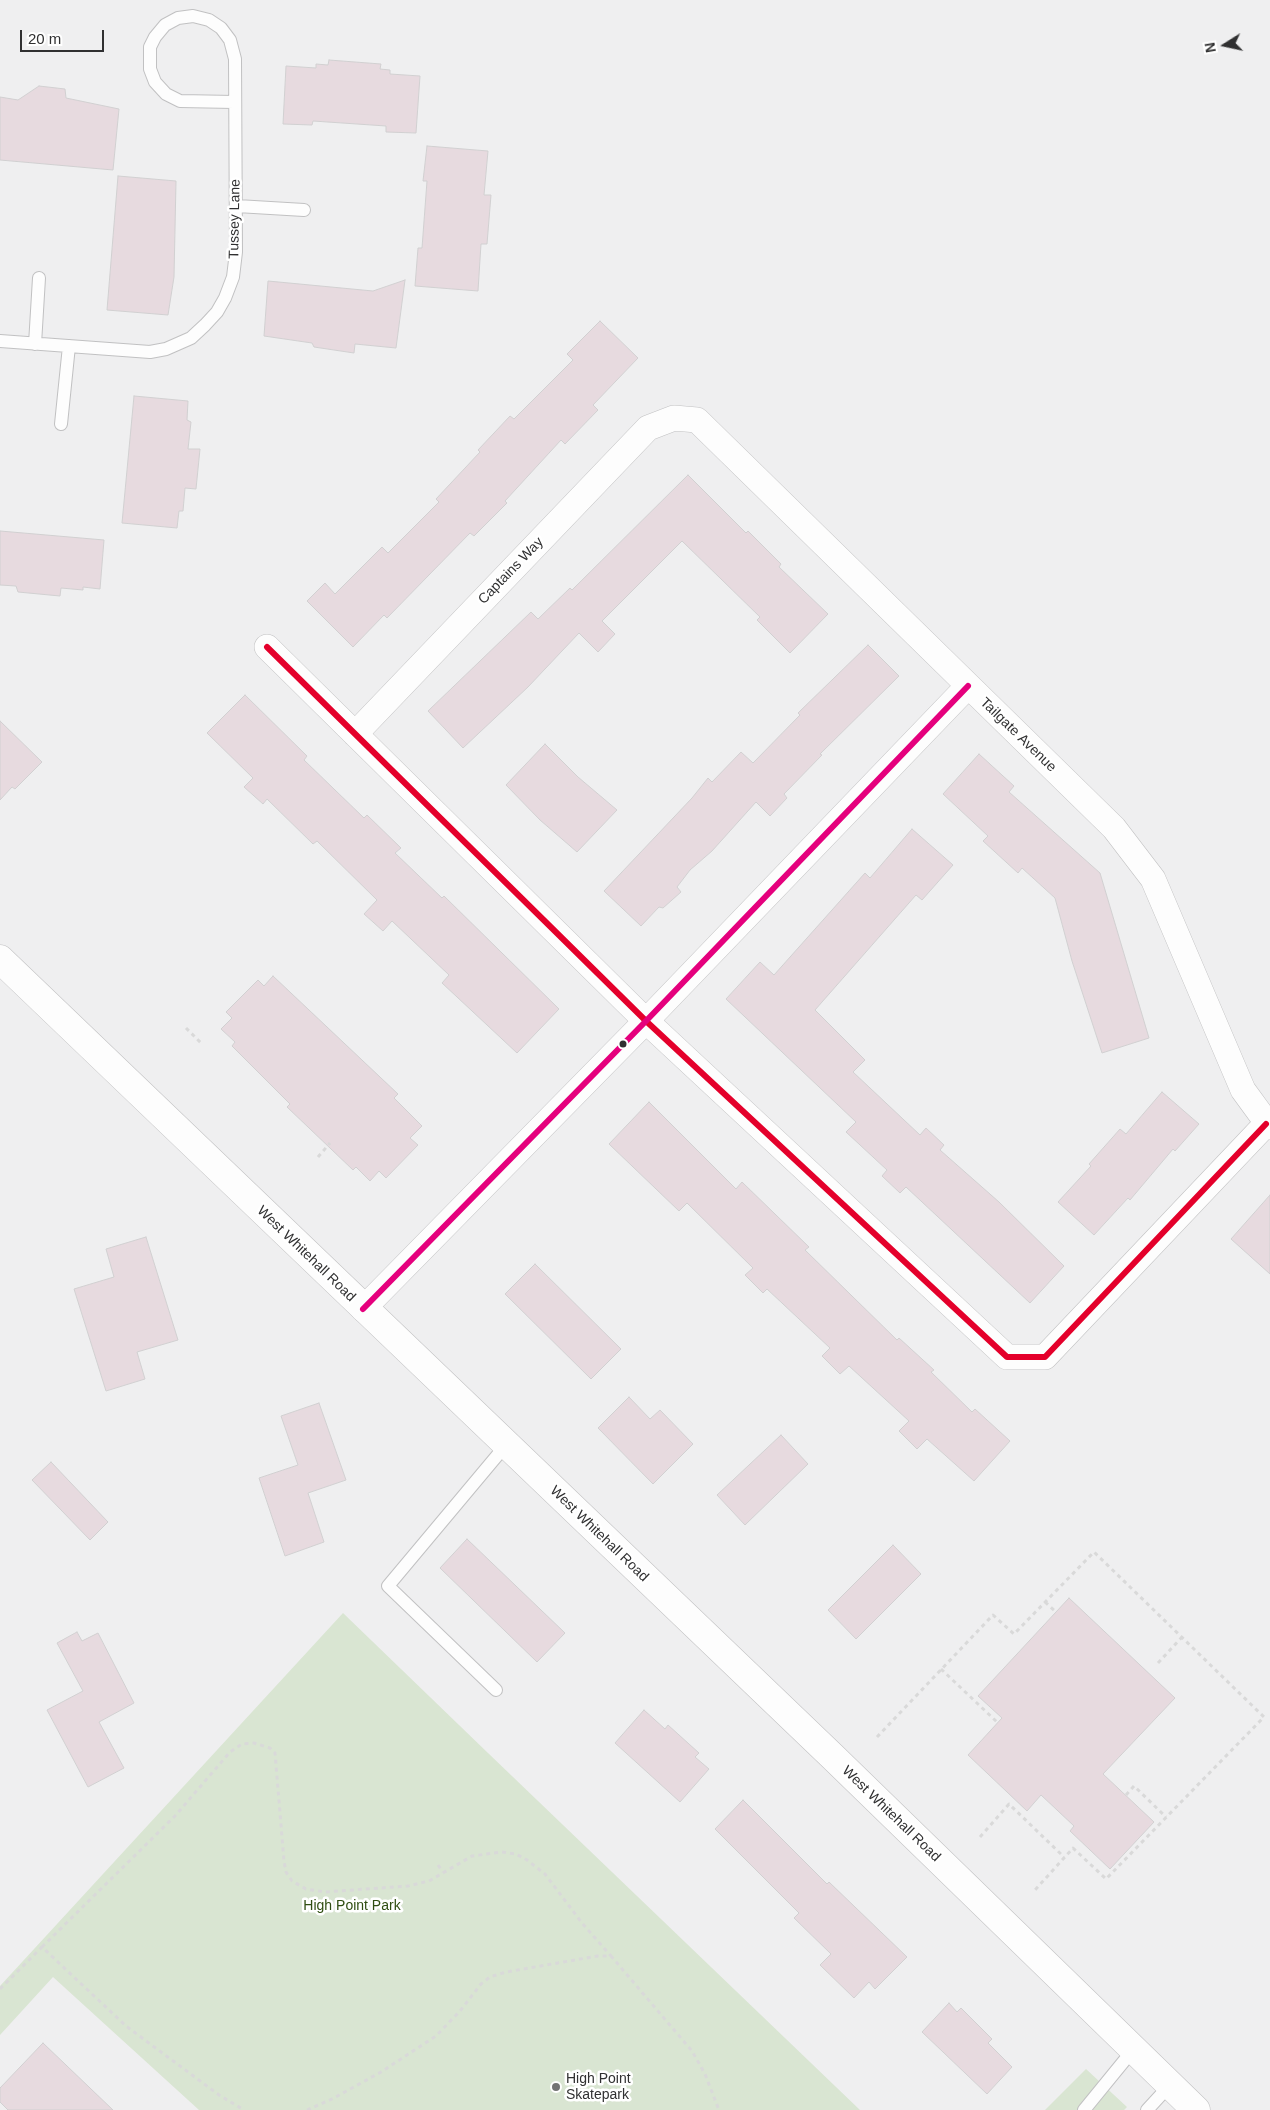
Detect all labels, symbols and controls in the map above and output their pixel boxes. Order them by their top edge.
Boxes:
scale bar [22,20,106,52]
north arrow [1200,20,1250,70]
text: 20 m [28,30,61,47]
text: N [1201,41,1219,54]
street label: Tussey Lane [226,179,244,259]
street label: Captains Way [475,534,547,608]
street label: Tailgate Avenue [976,694,1060,776]
unlabelled marker [618,1039,628,1049]
street label: West Whitehall Road [253,1203,359,1305]
street label: West Whitehall Road [546,1483,652,1585]
street label: West Whitehall Road [838,1763,944,1865]
park label: High Point Park [303,1898,401,1914]
place label: High Point Skatepark [566,2071,631,2104]
marker: High Point Skatepark [550,2081,562,2093]

